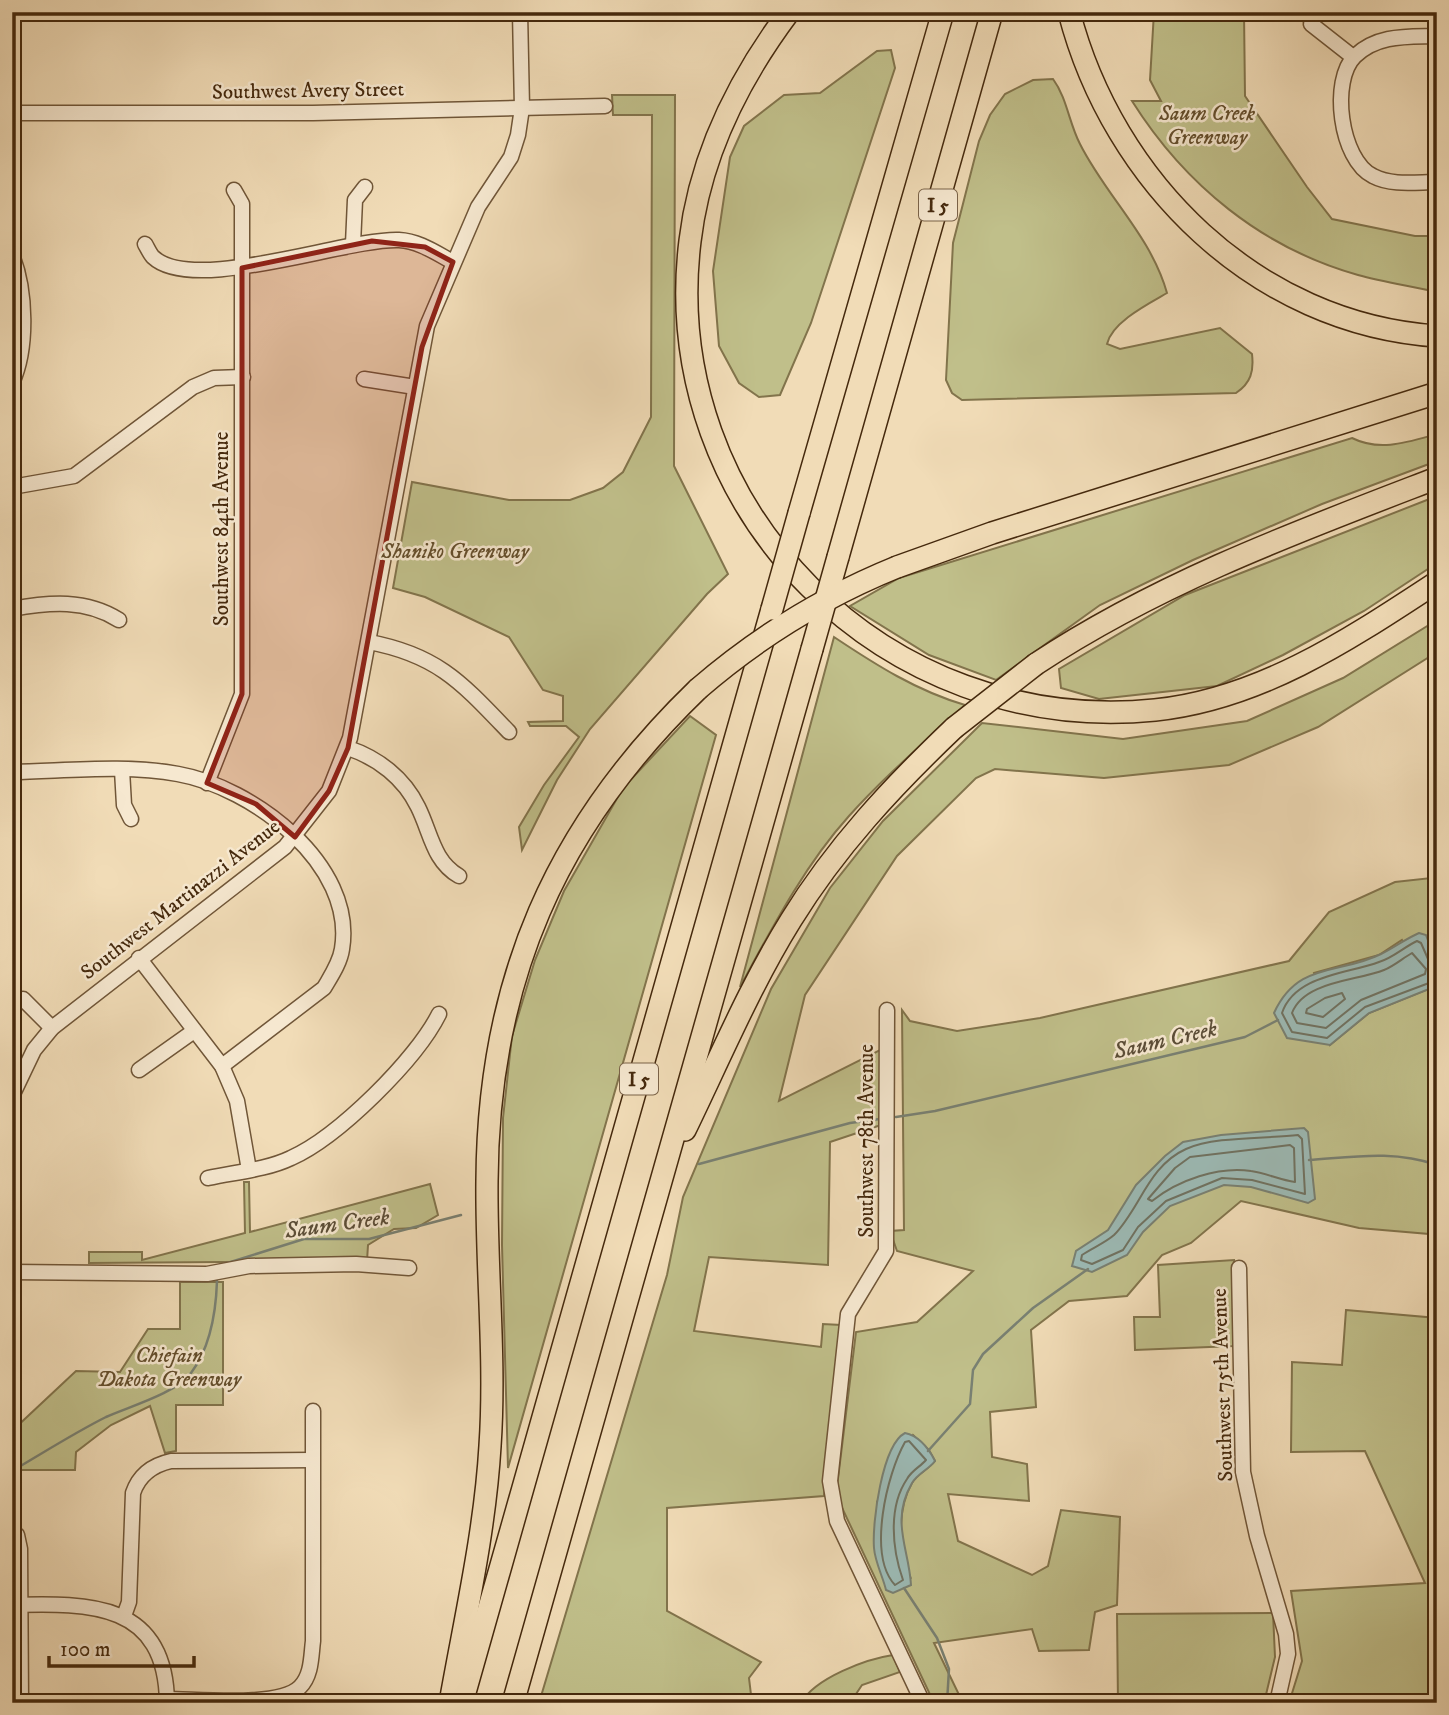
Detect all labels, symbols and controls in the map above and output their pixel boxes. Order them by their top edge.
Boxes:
street label: Southwest Avery Street [212,76,405,106]
park label: Saum Creek Greenway [1158,101,1255,151]
road number: I 5 [919,190,957,220]
street label: Southwest 84th Avenue [209,431,235,626]
park label: Shaniko Greenway [380,539,530,565]
street label: Southwest Martinazzi Avenue [76,814,286,986]
water label: Saum Creek [1110,1014,1220,1067]
street label: Southwest 78th Avenue [854,1044,880,1238]
road number: I 5 [620,1064,658,1094]
water label: Saum Creek [282,1203,392,1246]
street label: Southwest 75th Avenue [1207,1288,1239,1482]
park label: Chiefain Dakota Greenway [97,1343,243,1393]
scale bar [49,1624,194,1668]
text: 100 m [60,1637,111,1663]

